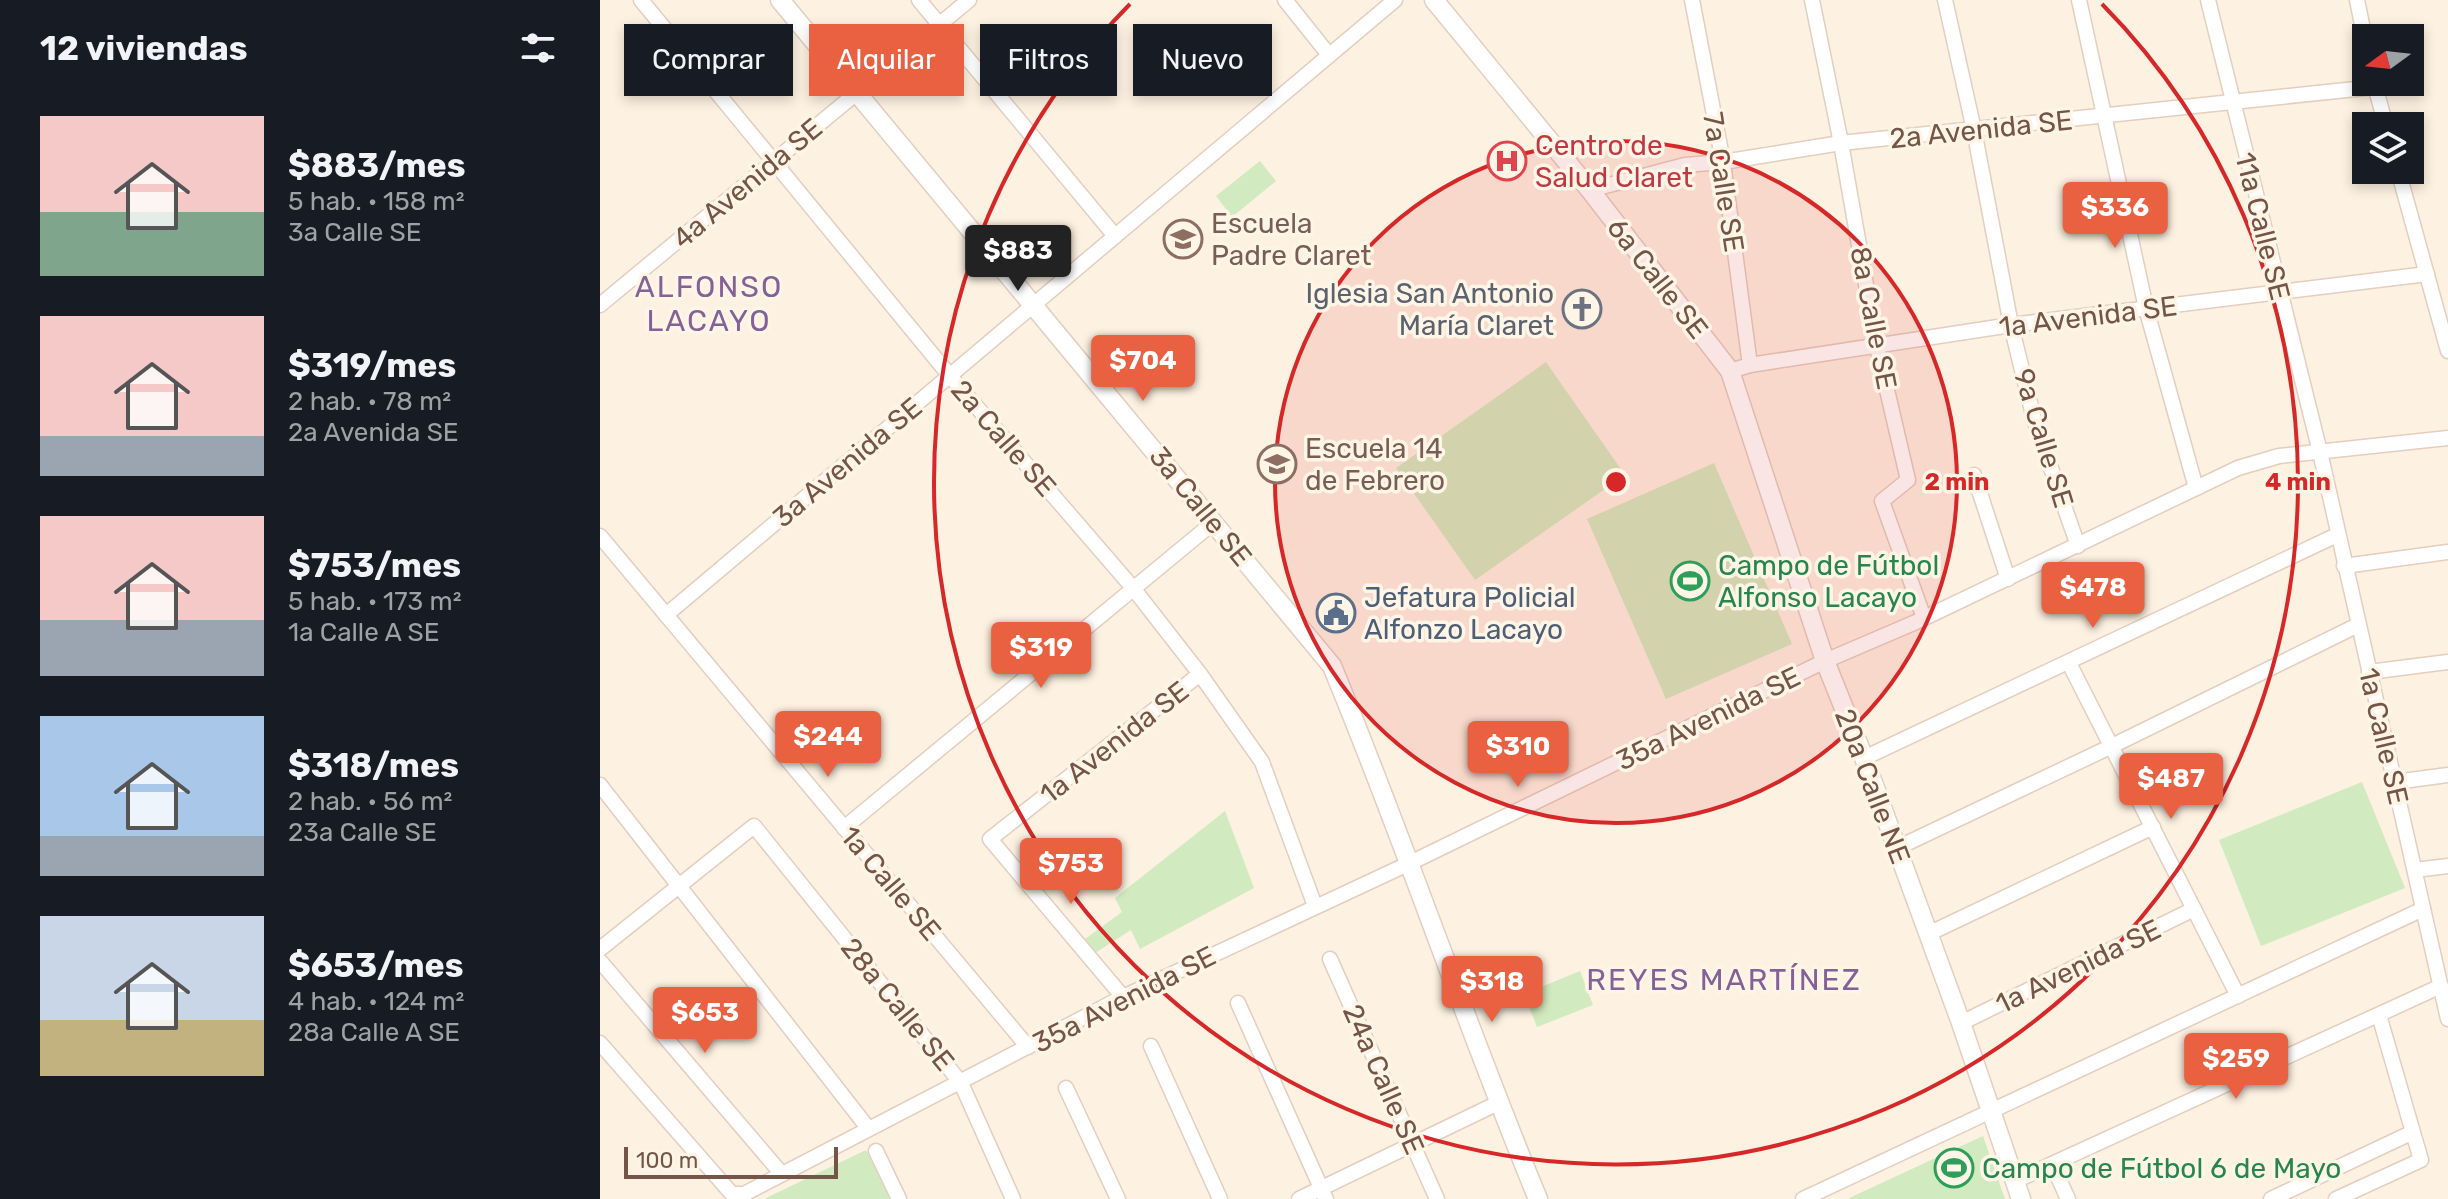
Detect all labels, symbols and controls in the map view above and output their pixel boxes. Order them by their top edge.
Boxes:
chip: Comprar [624,24,793,96]
chip: Alquilar [809,24,964,96]
chip: Filtros [980,24,1117,96]
chip: Nuevo [1133,24,1272,96]
north arrow [2352,24,2424,96]
map controls [2352,24,2424,184]
icon: filters [516,26,560,70]
text: 12 viviendas [40,28,248,69]
street label: 2a Avenida SE [1888,103,2074,156]
street label: 7a Calle SE [1696,110,1751,254]
street label: 4a Avenida SE [666,111,829,255]
button: layers [2352,112,2424,184]
place label: Centro de Salud Claret [1535,129,1693,194]
hospital icon: Centro de Salud Claret [1486,140,1528,182]
text: $883/mes [288,145,466,186]
icon: home [104,148,200,244]
street label: 11a Calle SE [2228,149,2297,303]
pin: $336 [2068,182,2162,250]
text: 5 hab. · 158 m² [288,186,465,217]
text: $336 [2081,192,2149,223]
place label: Escuela Padre Claret [1211,207,1372,272]
street label: 6a Calle SE [1600,211,1715,345]
text: 3a Calle SE [288,217,422,248]
school or university icon: Escuela Padre Claret [1162,218,1204,260]
pin: $883 [971,225,1065,293]
text: $883 [983,235,1053,266]
street label: 8a Calle SE [1844,244,1904,392]
district label: ALFONSO LACAYO [635,269,783,339]
place label: Iglesia San Antonio María Claret [1305,277,1554,342]
church icon: Iglesia San Antonio María Claret [1561,288,1603,330]
street label: 1a Avenida SE [1997,289,2179,344]
pin: $704 [1096,335,1190,403]
text: $319/mes [288,345,456,386]
text: $704 [1109,345,1177,376]
icon: home [104,348,200,444]
street label: 9a Calle SE [2007,365,2080,512]
street label: 2a Calle SE [944,373,1063,503]
text: 2 hab. · 78 m² [288,386,451,417]
street label: 3a Avenida SE [766,391,928,534]
text: 2a Avenida SE [288,417,459,448]
place label: Escuela 14 de Febrero [1305,432,1445,497]
street label: 3a Calle SE [1143,440,1259,573]
school or university icon: Escuela 14 de Febrero [1256,443,1298,485]
centre of rings [1602,468,1630,496]
text: 2 min [1925,468,1990,496]
text: 4 min [2265,468,2331,496]
text: $753/mes [288,545,461,586]
icon: home [104,548,200,644]
place label: Campo de Fútbol Alfonso Lacayo [1718,549,1939,614]
sports icon: Campo de Fútbol Alfonso Lacayo [1669,560,1711,602]
pin: $478 [2046,562,2140,630]
text: $478 [2060,572,2127,603]
place label: Jefatura Policial Alfonzo Lacayo [1364,581,1576,646]
text: 5 hab. · 173 m² [288,586,462,617]
public building icon: Jefatura Policial Alfonzo Lacayo [1315,592,1357,634]
text: 1a Calle A SE [288,617,439,648]
pin: $319 [994,622,1088,690]
text: $319 [1009,632,1073,663]
street label: 35a Avenida SE [1611,660,1806,777]
street label: 1a Calle SE [2352,665,2415,808]
street label: 1a Avenida SE [1034,674,1195,811]
street label: 20a Calle NE [1828,704,1917,868]
pin: $244 [781,711,875,779]
text: $244 [793,721,863,752]
pin: $310 [1471,721,1565,789]
text: $310 [1486,731,1550,762]
text: $318/mes [288,745,459,786]
icon: home [104,748,200,844]
pin: $487 [2124,753,2218,821]
text: $487 [2137,763,2205,794]
text: 2 hab. · 56 m² [288,786,452,817]
text: 23a Calle SE [288,817,437,848]
street label: 1a Calle SE [833,819,948,947]
pin: $753 [1024,838,1118,906]
text: $753 [1038,848,1104,879]
street label: 1a Avenida SE [1990,912,2166,1021]
street label: 28a Calle SE [834,931,961,1077]
street label: 35a Avenida SE [1027,939,1221,1060]
text: $653/mes [288,945,464,986]
icon: home [104,948,200,1044]
pin: $318 [1445,956,1539,1024]
district label: REYES MARTÍNEZ [1586,962,1862,998]
text: $318 [1460,966,1524,997]
text: 4 hab. · 124 m² [288,986,464,1017]
pin: $653 [658,987,752,1055]
text: $653 [671,997,739,1028]
street label: 24a Calle SE [1336,999,1431,1159]
text: 28a Calle A SE [288,1017,460,1048]
pin: $259 [2189,1033,2283,1101]
text: $259 [2202,1043,2270,1074]
scale bar [624,1143,838,1179]
text: 100 m [636,1147,698,1174]
sports icon: Campo de Fútbol 6 de Mayo [1933,1147,1975,1189]
place label: Campo de Fútbol 6 de Mayo [1982,1152,2341,1185]

